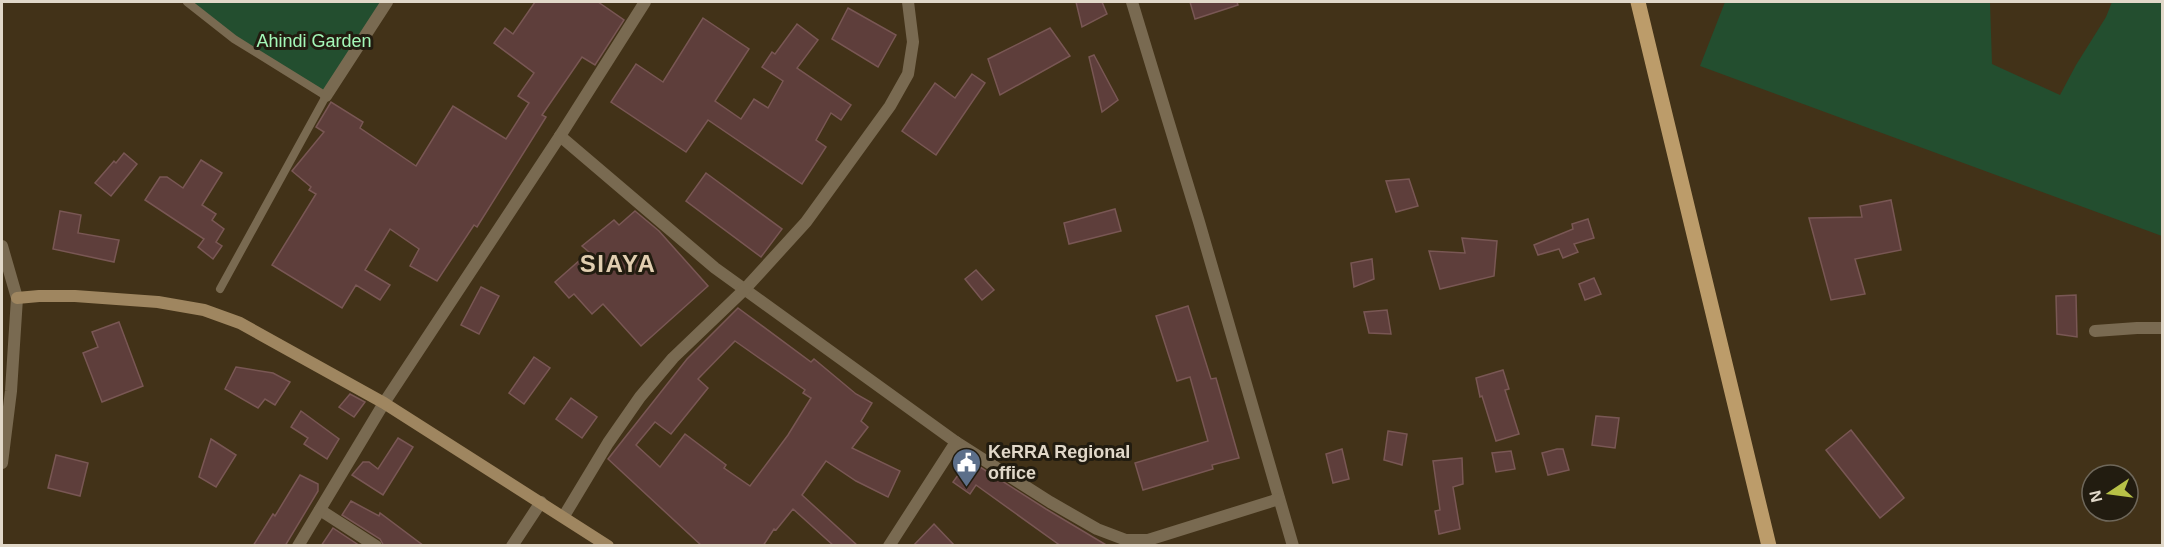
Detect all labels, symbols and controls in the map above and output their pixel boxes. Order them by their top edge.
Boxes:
park label: Ahindi Garden [256,31,372,51]
district label: SIAYA [580,250,656,277]
place label: KeRRA Regional office [988,442,1130,483]
public building icon: KeRRA Regional office [951,446,983,488]
north arrow [2080,463,2140,523]
text: N [2086,489,2105,504]

